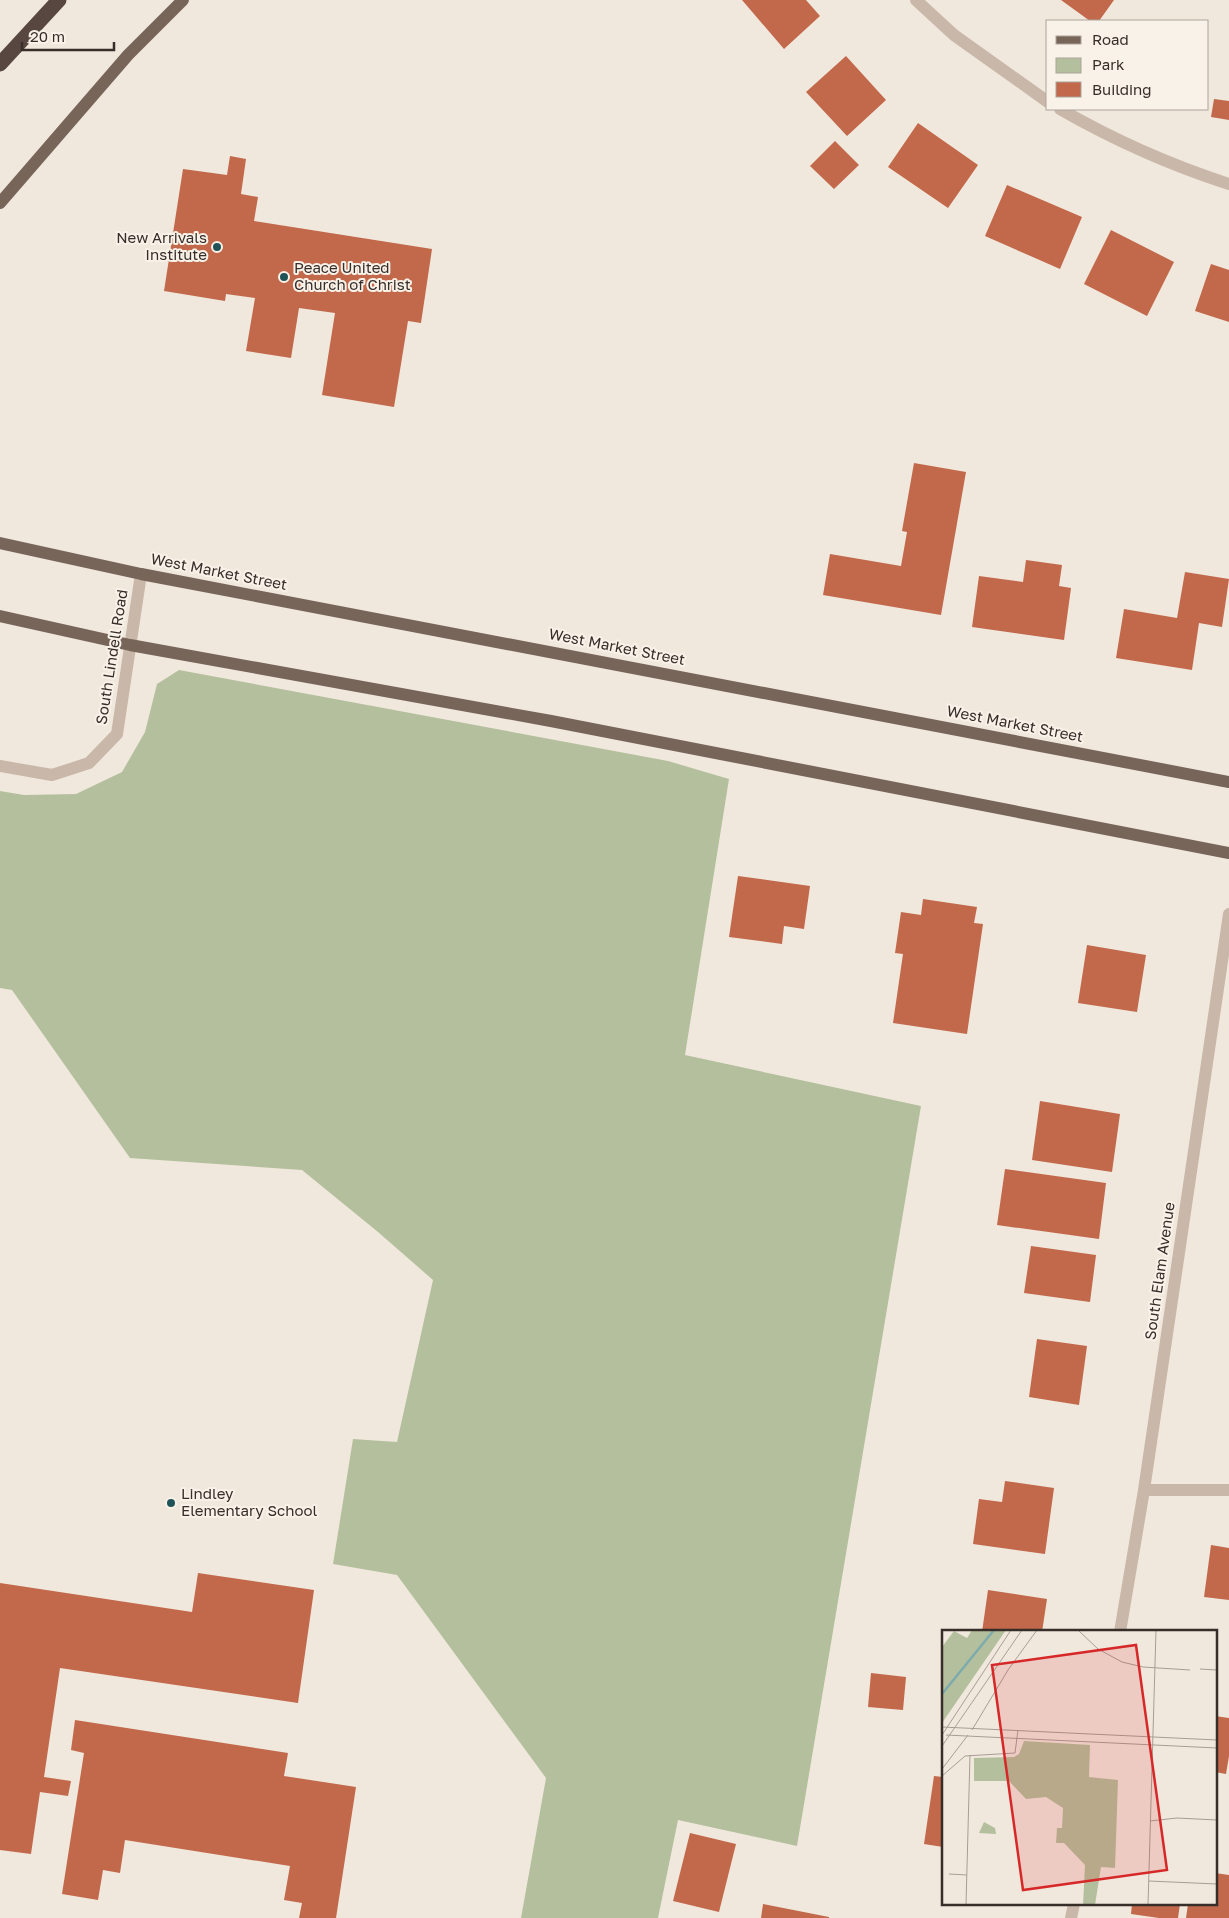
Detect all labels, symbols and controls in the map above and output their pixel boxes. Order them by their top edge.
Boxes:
scale bar [22,20,115,52]
legend [1046,20,1209,110]
text: 20 m [30,27,65,45]
text: Road [1092,30,1129,48]
text: Park [1092,55,1125,73]
text: Building [1092,80,1152,98]
place label: New Arrivals Institute [116,228,207,263]
marker: New Arrivals Institute [211,241,223,253]
place label: Peace United Church of Christ [294,258,411,293]
marker: Peace United Church of Christ [278,271,290,283]
street label: West Market Street [150,549,289,593]
street label: South Lindell Road [91,588,131,726]
street label: West Market Street [548,624,687,668]
street label: West Market Street [946,701,1085,745]
street label: South Elam Avenue [1140,1200,1178,1341]
place label: Lindley Elementary School [181,1484,317,1519]
marker: Lindley Elementary School [165,1497,177,1509]
inset map [942,1630,1216,1906]

